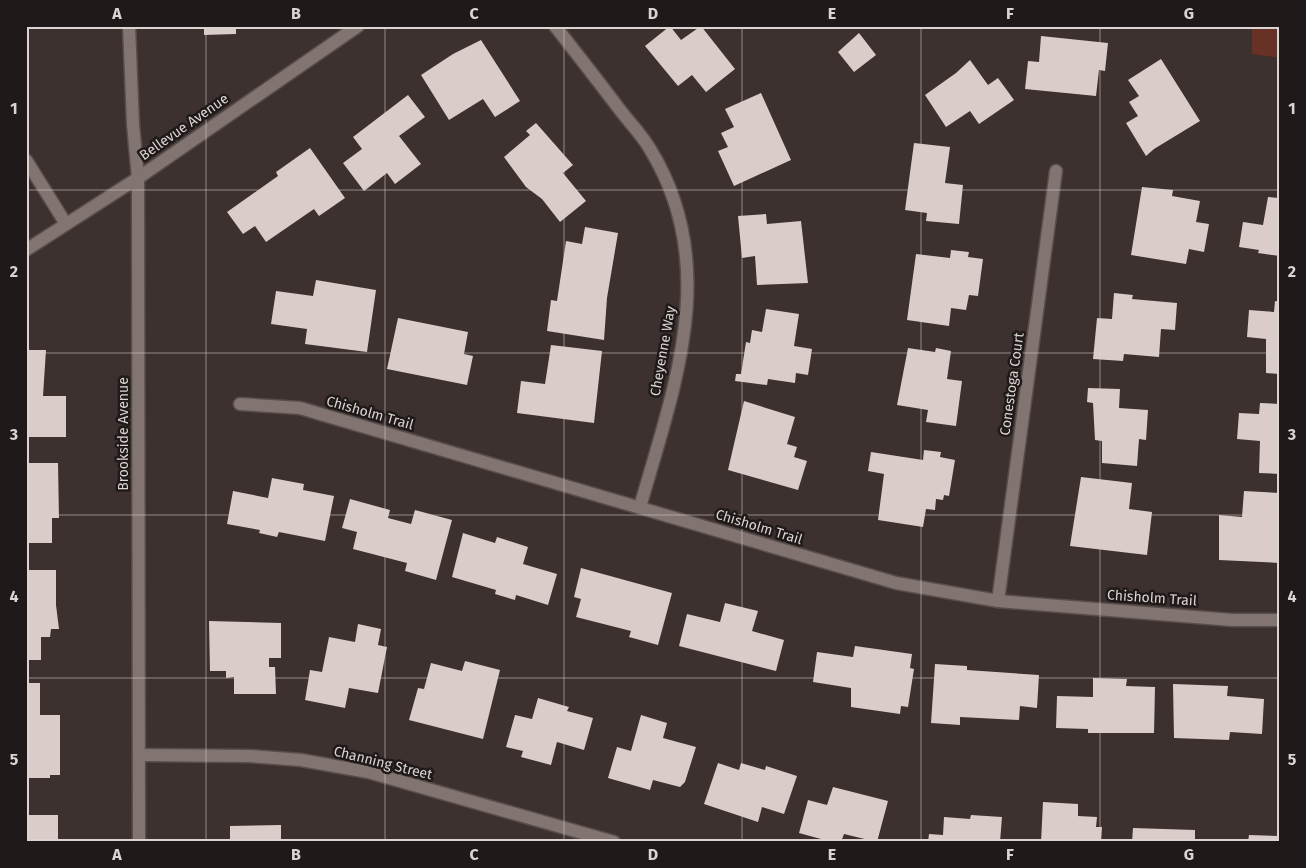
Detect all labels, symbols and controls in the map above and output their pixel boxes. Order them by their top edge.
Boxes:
text: A [111,4,122,23]
text: B [291,4,301,23]
text: C [469,4,479,23]
text: D [648,4,658,23]
text: E [828,4,836,23]
text: F [1006,4,1014,23]
text: G [1184,4,1194,23]
street label: Bellevue Avenue [136,90,232,164]
text: 1 [10,99,18,118]
text: 1 [1288,99,1296,118]
text: 2 [10,262,18,281]
text: 2 [1288,262,1296,281]
street label: Cheyenne Way [647,305,679,397]
street label: Conestoga Court [996,330,1028,437]
street label: Brookside Avenue [115,377,132,491]
street label: Chisholm Trail [324,392,416,434]
text: 3 [9,425,18,444]
text: 3 [1287,425,1296,444]
street label: Chisholm Trail [713,506,805,548]
street label: Chisholm Trail [1107,586,1197,610]
text: 4 [9,587,19,606]
text: 4 [1287,587,1297,606]
street label: Channing Street [332,743,435,784]
text: 5 [10,750,19,769]
text: 5 [1288,750,1297,769]
text: A [111,845,122,864]
text: B [291,845,301,864]
text: C [469,845,479,864]
text: D [648,845,658,864]
text: E [828,845,836,864]
text: F [1006,845,1014,864]
text: G [1184,845,1194,864]

